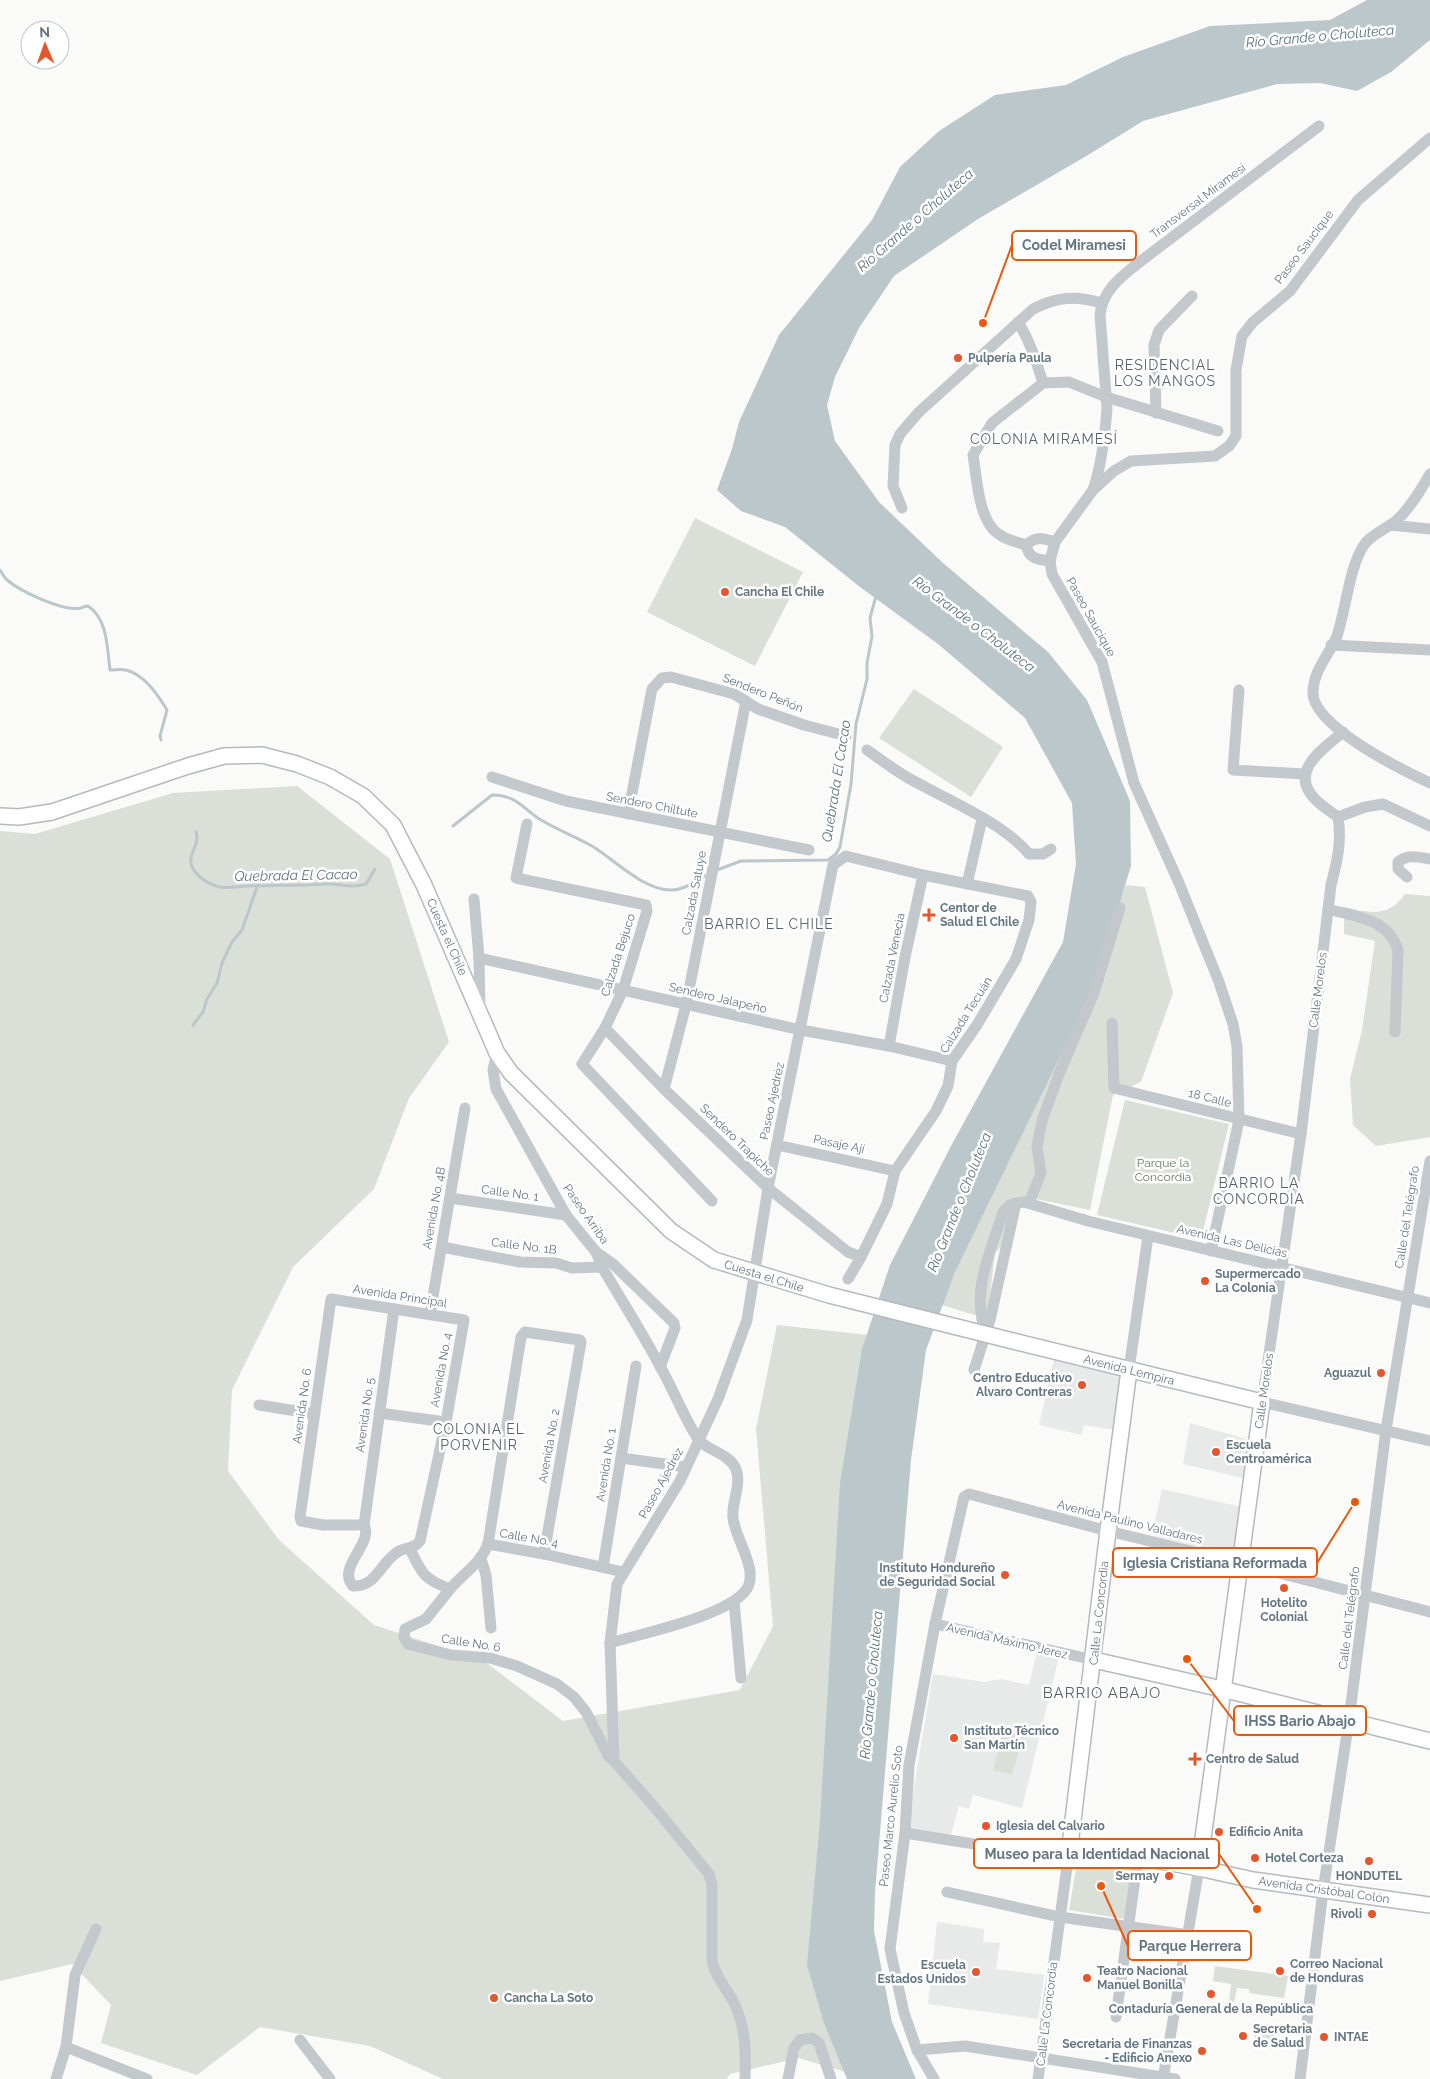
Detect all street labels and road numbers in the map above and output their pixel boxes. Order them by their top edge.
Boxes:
street label: Transversal Miramesí [1148,160,1249,241]
street label: Paseo Saucique [1272,207,1336,287]
street label: Paseo Saucique [1063,575,1119,659]
street label: Sendero Peñón [721,670,805,716]
street label: Sendero Chiltute [605,789,699,821]
street label: Calzada Satuye [679,850,709,936]
street label: Cuesta el Chile [424,896,470,978]
street label: Calzada Bejuco [598,912,638,998]
street label: Calzada Venecia [876,912,908,1004]
street label: Calle Morelos [1306,951,1330,1029]
street label: Calzada Tecuán [937,974,995,1056]
street label: Sendero Jalapeño [668,980,768,1016]
street label: Paseo Ajedréz [757,1061,787,1141]
street label: 18 Calle [1187,1086,1233,1110]
street label: Sendero Trapiche [697,1101,777,1179]
street label: Pasaje Ají [812,1132,866,1156]
street label: Calle del Telégrafo [1392,1165,1422,1269]
street label: Avenida No. 4B [420,1166,448,1250]
street label: Paseo Arriba [560,1181,612,1247]
street label: Calle No. 1 [480,1182,540,1204]
street label: Avenida Las Delicias [1175,1221,1289,1261]
street label: Calle No. 1B [490,1235,558,1257]
street label: Cuesta el Chile [722,1257,806,1295]
street label: Avenida Principal [352,1282,449,1310]
street label: Avenida No. 4 [428,1331,455,1408]
street label: Avenida Lempira [1082,1352,1176,1388]
street label: Calle Morelos [1252,1352,1276,1430]
street label: Avenida No. 6 [290,1367,314,1445]
street label: Avenida No. 5 [353,1376,377,1453]
street label: Avenida No. 2 [536,1408,562,1484]
street label: Avenida No. 1 [593,1427,619,1503]
street label: Paseo Ajedréz [636,1445,686,1521]
street label: Avenida Paulino Valladares [1056,1497,1204,1547]
street label: Calle No. 4 [499,1526,560,1550]
street label: Calle La Concordia [1087,1560,1111,1666]
street label: Calle del Telégrafo [1336,1566,1362,1670]
street label: Avenida Máximo Jerez [945,1620,1069,1662]
street label: Calle No. 6 [440,1631,502,1655]
street label: Paseo Marco Aurelio Soto [877,1745,905,1887]
street label: Avenida Cristóbal Colón [1258,1874,1390,1906]
street label: Calle La Concordia [1034,1961,1060,2067]

